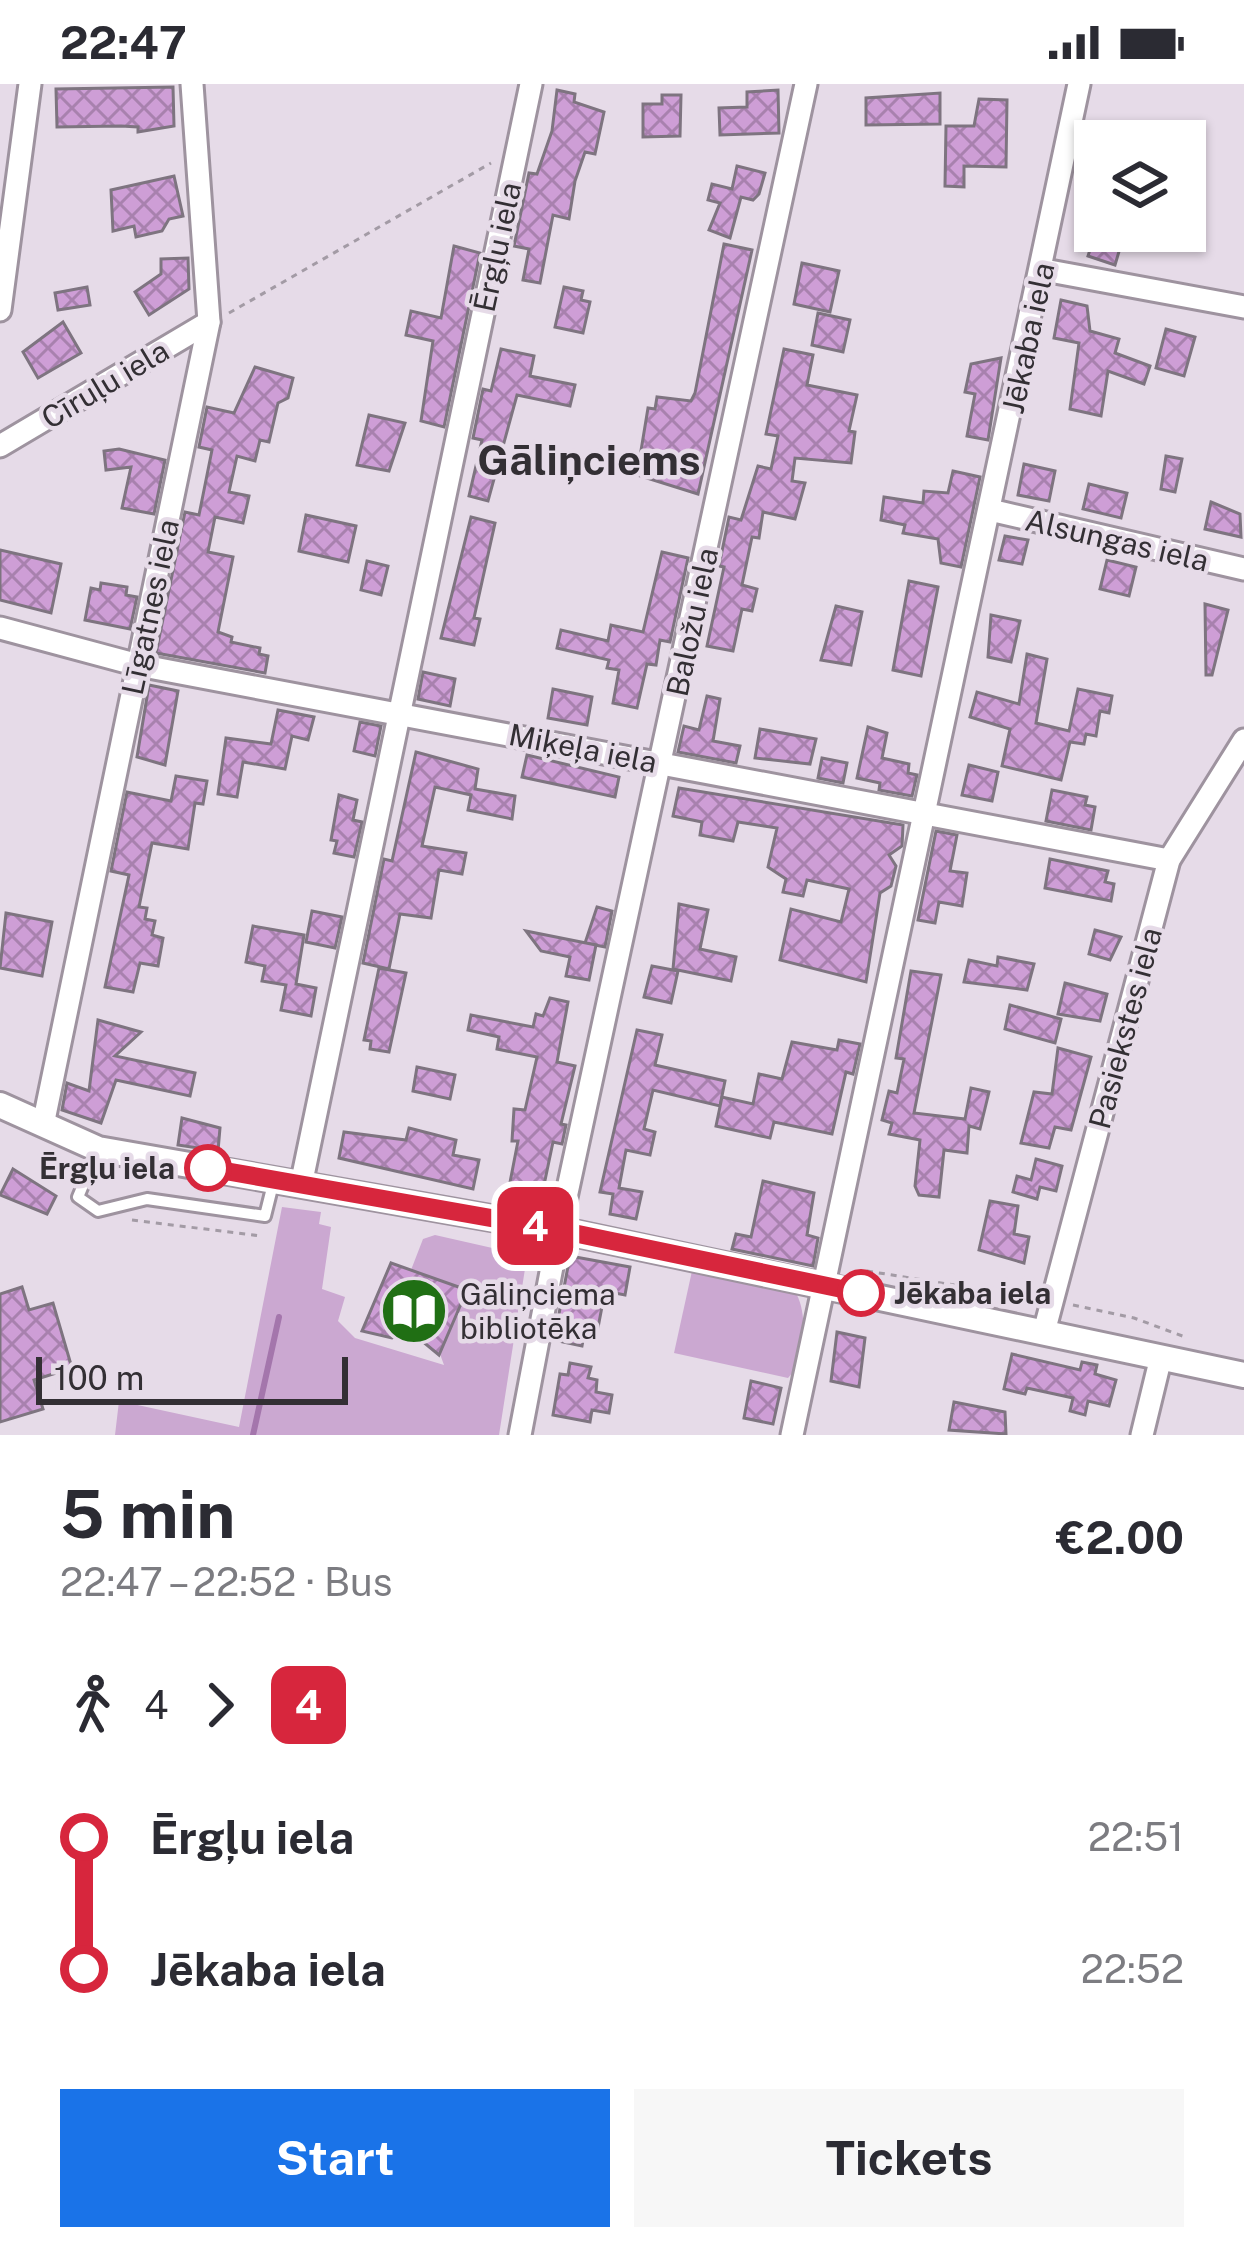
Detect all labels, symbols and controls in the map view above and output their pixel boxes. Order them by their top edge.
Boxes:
text: 22:47 [60,16,187,69]
map controls [1074,120,1206,252]
button: layers [1074,120,1206,252]
street label: Ērgļu iela [466,179,528,315]
street label: Jēkaba iela [994,259,1062,417]
street label: Cīruļu iela [35,332,175,436]
district label: Gāliņciems [477,435,701,485]
street label: Alsungas iela [1022,501,1212,579]
street label: Līgatnes iela [114,516,186,698]
street label: Baložu iela [659,545,725,699]
street label: Miķeļa iela [506,716,660,780]
street label: Pasiekstes iela [1081,924,1169,1132]
marker: Ērgļu iela [186,1146,230,1190]
place label: Ērgļu iela [39,1150,175,1186]
line badge: 4 [496,1187,574,1265]
text: 4 [521,1201,549,1250]
marker: Jēkaba iela [839,1271,883,1315]
place label: Jēkaba iela [894,1275,1051,1311]
library icon: Gāliņciema bibliotēka [379,1276,449,1346]
place label: Gāliņciema bibliotēka [460,1276,615,1346]
scale bar [36,1351,348,1404]
text: 100 m [54,1359,144,1397]
text: 5 min [60,1475,236,1553]
text: €2.00 [1056,1511,1184,1564]
text: 22:47 – 22:52 · Bus [60,1559,393,1605]
icon: walk [60,1672,126,1738]
icon: forward [187,1672,253,1738]
text: 4 [295,1680,322,1729]
text: 4 [144,1682,169,1728]
text: Ērgļu iela [150,1811,354,1864]
text: 22:51 [1088,1814,1184,1860]
text: Jēkaba iela [150,1943,386,1996]
text: 22:52 [1080,1946,1184,1992]
button: Start [60,2089,610,2227]
button: Tickets [634,2089,1184,2227]

